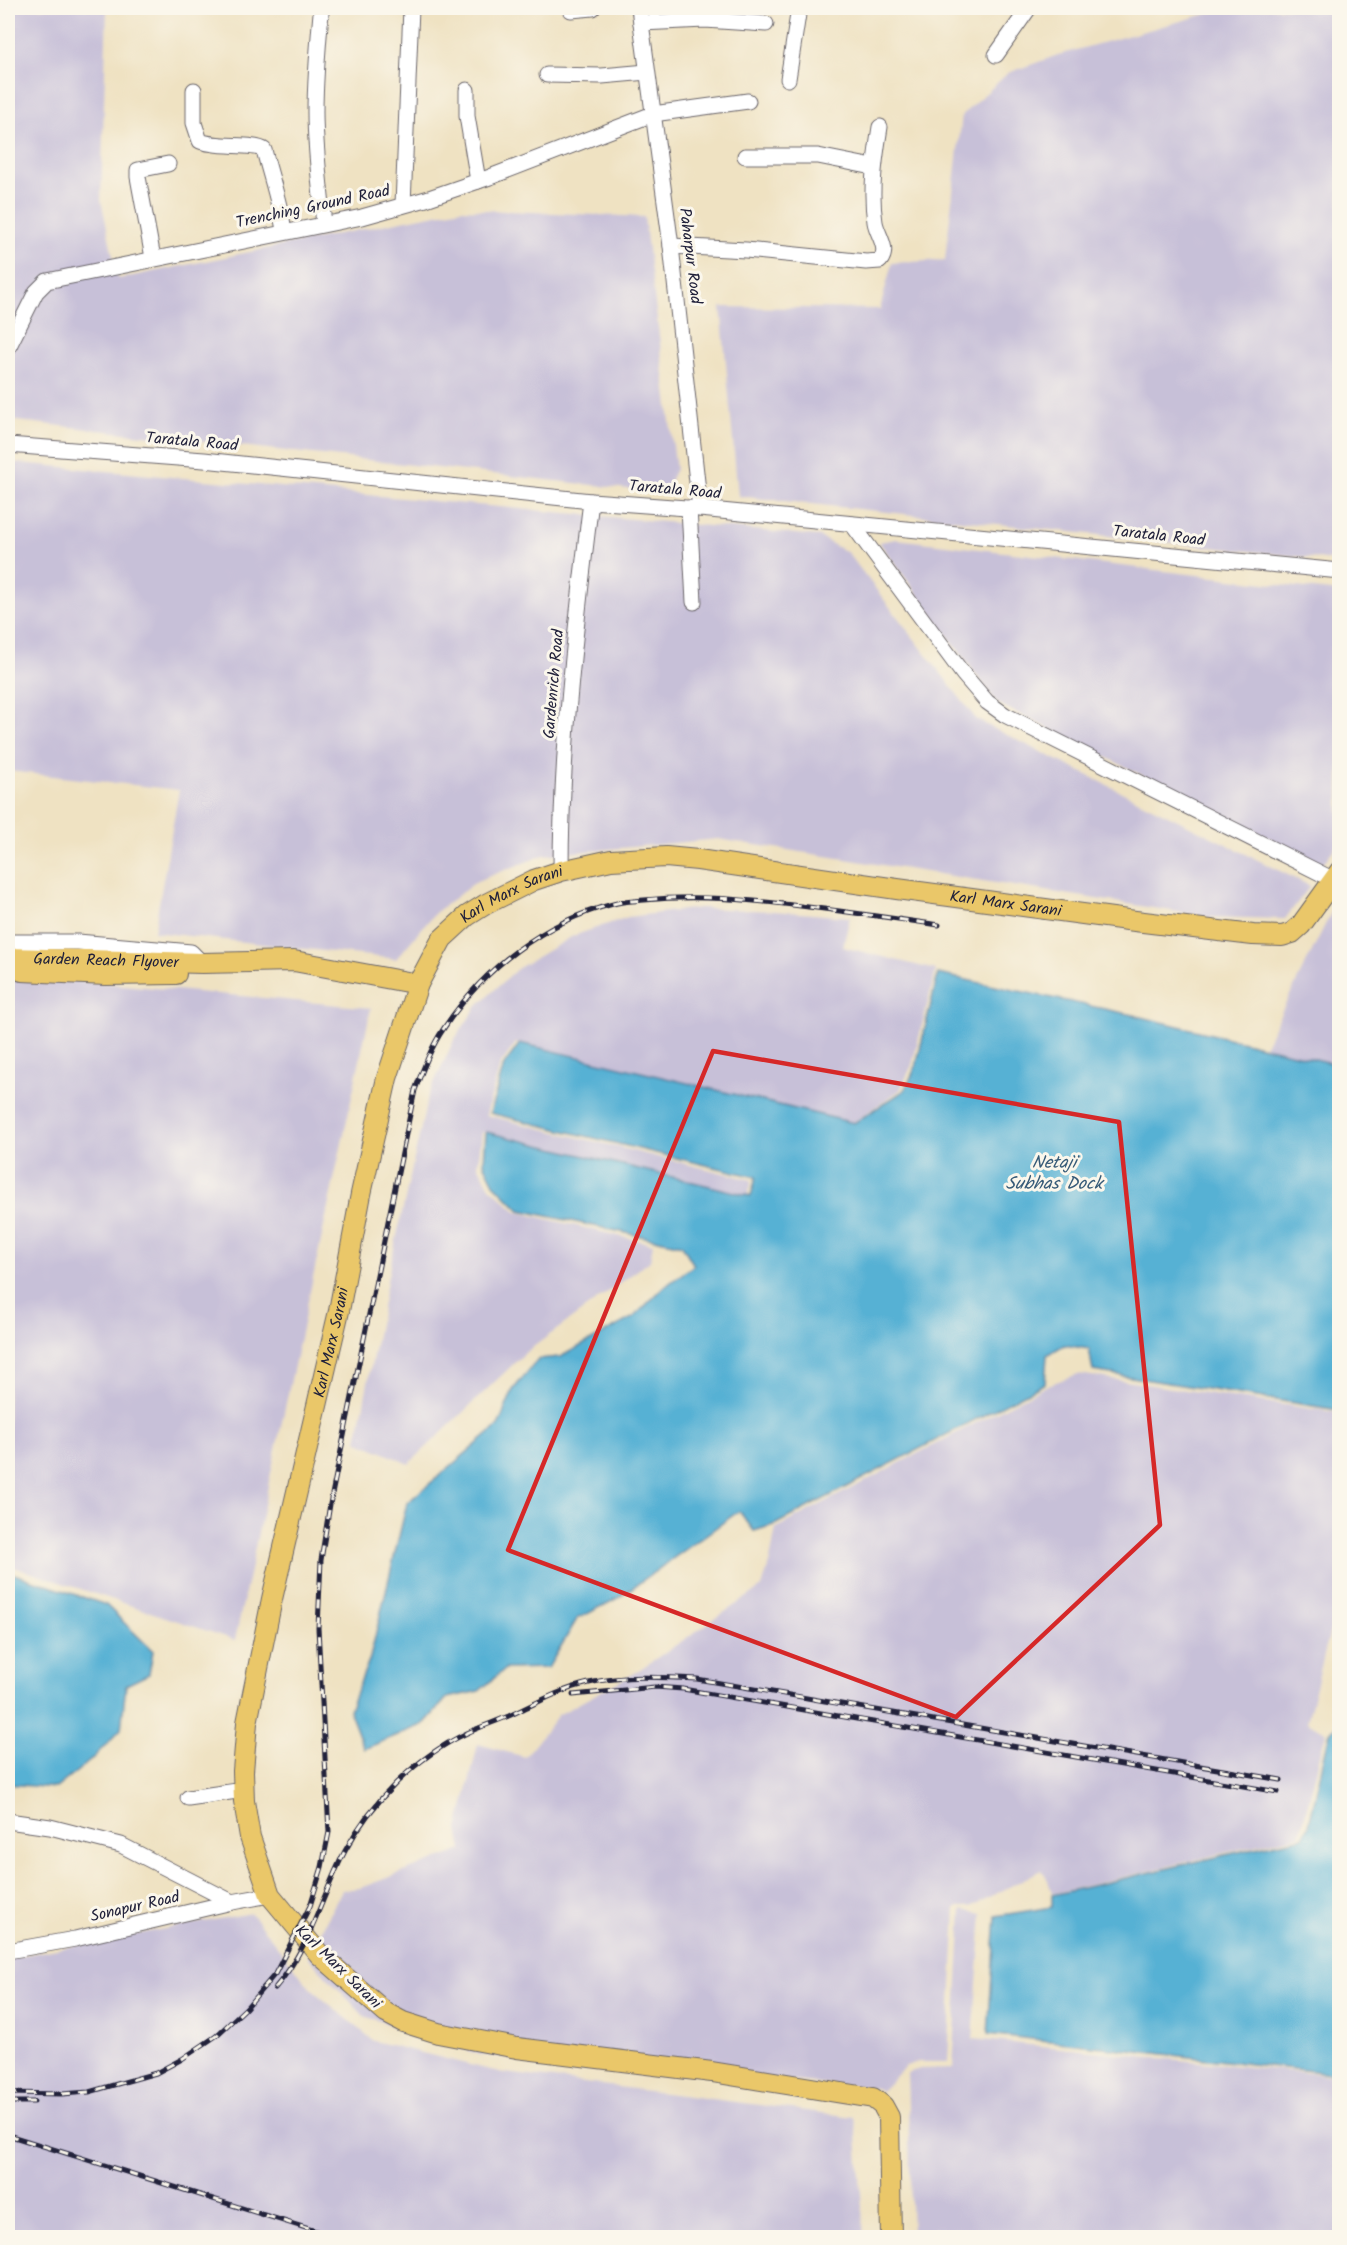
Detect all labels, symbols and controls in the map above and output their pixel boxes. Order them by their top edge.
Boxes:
street label: Trenching Ground Road [234,178,393,236]
street label: Paharpur Road [672,206,708,307]
street label: Taratala Road [145,426,240,459]
street label: Taratala Road [628,474,723,507]
street label: Taratala Road [1112,519,1207,553]
street label: Gardenrich Road [537,627,571,740]
street label: Karl Marx Sarani [454,858,567,930]
street label: Karl Marx Sarani [948,884,1064,924]
street label: Garden Reach Flyover [33,946,181,975]
water label: Netaji Subhas Dock [1006,1149,1105,1199]
street label: Karl Marx Sarani [307,1284,356,1400]
street label: Sonapur Road [88,1884,183,1929]
street label: Karl Marx Sarani [289,1919,388,2016]

